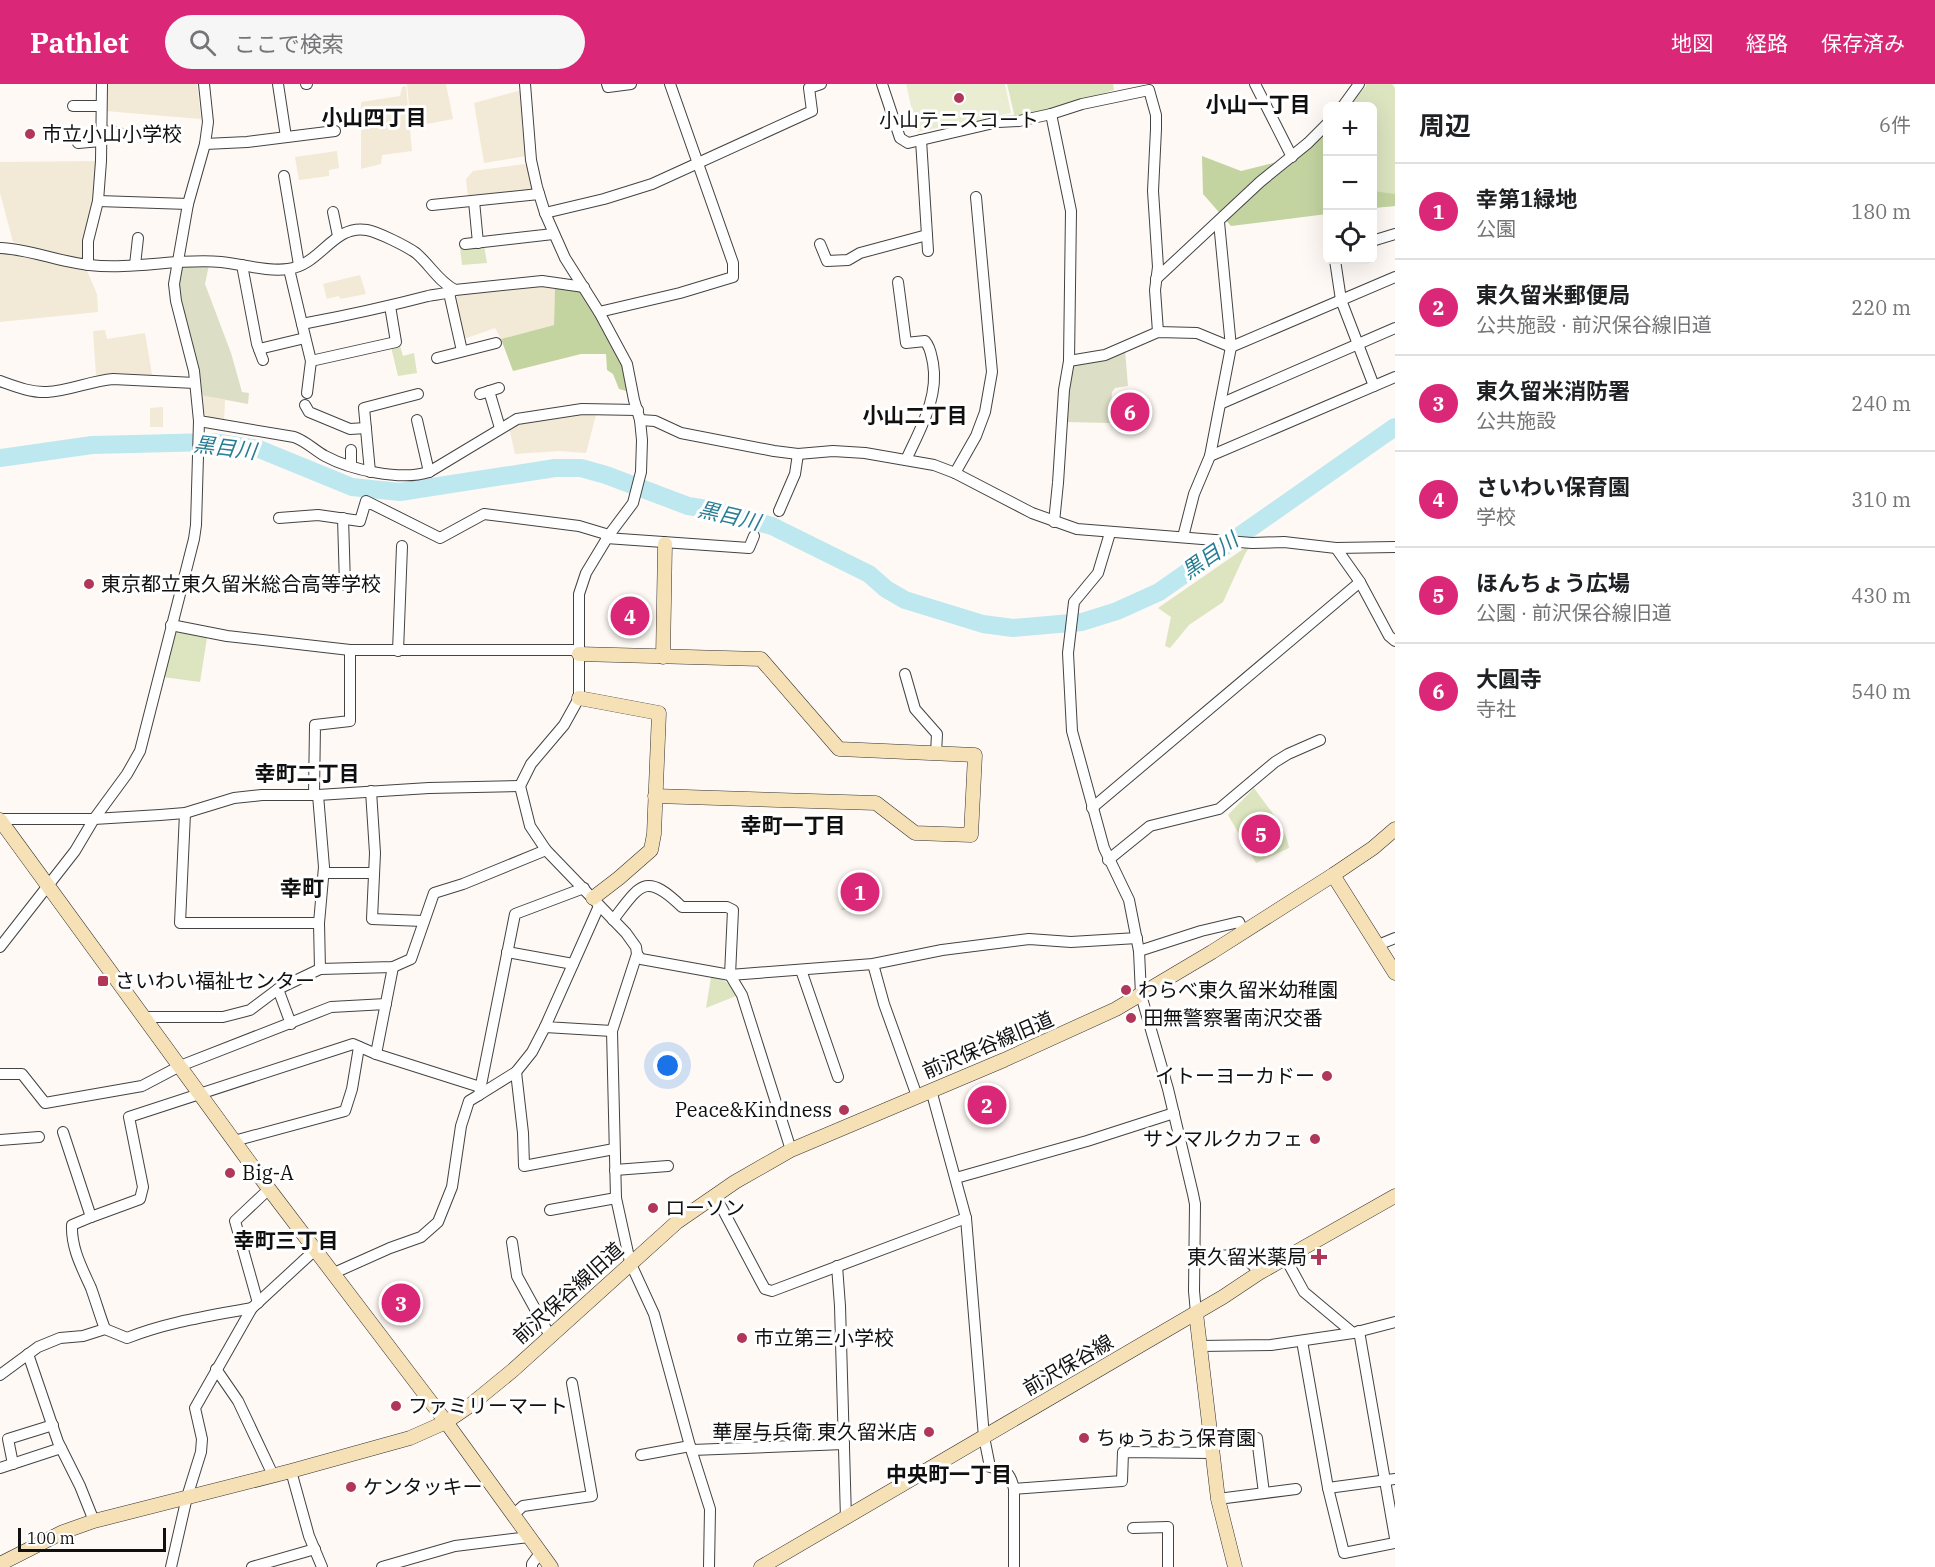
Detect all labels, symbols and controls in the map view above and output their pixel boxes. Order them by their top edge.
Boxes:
search box [165,15,585,69]
text: Pathlet [30,24,129,61]
icon: search [186,26,219,59]
text: ここで検索 [234,29,344,58]
text: 地図 [1671,29,1713,57]
text: 経路 [1746,29,1788,57]
text: 保存済み [1821,29,1905,57]
district label: 小山一丁目 [1206,90,1311,118]
marker: 小山テニスコート [952,91,966,105]
map controls [1323,102,1377,264]
button: + [1323,102,1377,156]
district label: 小山四丁目 [322,103,427,131]
place label: 小山テニスコート [879,106,1039,133]
text: 周辺 [1419,108,1471,142]
text: 6件 [1879,111,1911,138]
place label: 市立小山小学校 [42,120,182,147]
marker: 市立小山小学校 [23,127,37,141]
button: − [1323,156,1377,210]
text: 幸第1緑地 [1476,184,1577,213]
text: 1 [1433,198,1445,225]
text: 180 m [1851,198,1911,225]
button: locate [1323,210,1377,264]
text: 公園 [1476,215,1516,242]
text: 東久留米郵便局 [1476,280,1630,309]
text: 2 [1433,294,1445,321]
text: 220 m [1851,294,1911,321]
text: 公共施設 · 前沢保谷線旧道 [1476,311,1712,338]
text: 東久留米消防署 [1476,376,1630,405]
pin: 6 [1110,390,1150,434]
text: 3 [1433,390,1445,417]
text: 240 m [1851,390,1911,417]
district label: 小山二丁目 [863,401,968,429]
text: 公共施設 [1476,407,1556,434]
water label: 黒目川 [192,429,260,465]
text: さいわい保育園 [1476,472,1630,501]
text: 4 [1433,486,1445,513]
text: 310 m [1851,486,1911,513]
water label: 黒目川 [695,494,765,536]
text: 学校 [1476,503,1516,530]
water label: 黒目川 [1176,524,1245,585]
text: ほんちょう広場 [1476,568,1630,597]
place label: 東京都立東久留米総合高等学校 [101,570,381,597]
marker: 東京都立東久留米総合高等学校 [82,577,96,591]
text: 5 [1433,582,1445,609]
text: 430 m [1851,582,1911,609]
pin: 4 [610,594,650,638]
text: 公園 · 前沢保谷線旧道 [1476,599,1672,626]
text: 大圓寺 [1476,664,1542,693]
text: 6 [1433,678,1445,705]
text: 540 m [1851,678,1911,705]
text: 寺社 [1476,695,1516,722]
district label: 幸町二丁目 [255,759,360,787]
district label: 幸町一丁目 [741,811,846,839]
pin: 5 [1242,812,1280,856]
pin: 1 [840,870,880,914]
district label: 幸町 [280,873,324,902]
place label: さいわい福祉センター [115,967,315,994]
marker: さいわい福祉センター [96,974,110,988]
place label: わらべ東久留米幼稚園 [1138,976,1338,1003]
marker: わらべ東久留米幼稚園 [1119,983,1133,997]
place label: 田無警察署南沢交番 [1143,1004,1323,1031]
street label: 前沢保谷線旧道 [918,1005,1058,1084]
marker: 田無警察署南沢交番 [1124,1011,1138,1025]
your location [653,1051,682,1080]
place label: イトーヨーカドー [1155,1062,1315,1089]
marker: イトーヨーカドー [1320,1069,1334,1083]
pin: 2 [968,1082,1006,1128]
place label: Peace&Kindness [675,1096,832,1123]
marker: Peace&Kindness [837,1103,851,1117]
place label: サンマルクカフェ [1143,1125,1303,1152]
marker: サンマルクカフェ [1308,1132,1322,1146]
place label: Big-A [242,1159,294,1186]
marker: Big-A [223,1166,237,1180]
place label: ローソン [665,1194,745,1221]
marker: ローソン [646,1201,660,1215]
district label: 幸町三丁目 [234,1226,339,1254]
street label: 前沢保谷線旧道 [507,1236,629,1350]
place label: 東久留米薬局 [1187,1243,1307,1270]
marker: 東久留米薬局 [1312,1250,1326,1264]
pin: 3 [382,1280,420,1326]
place label: 市立第三小学校 [754,1324,894,1351]
street label: 前沢保谷線 [1018,1328,1118,1401]
marker: 市立第三小学校 [735,1331,749,1345]
place label: ファミリーマート [408,1392,568,1419]
marker: ファミリーマート [389,1399,403,1413]
place label: 華屋与兵衛 東久留米店 [712,1418,917,1445]
place label: ちゅうおう保育園 [1096,1424,1256,1451]
marker: 華屋与兵衛 東久留米店 [922,1425,936,1439]
marker: ちゅうおう保育園 [1077,1431,1091,1445]
district label: 中央町一丁目 [886,1460,1012,1488]
place label: ケンタッキー [363,1473,482,1500]
marker: ケンタッキー [344,1480,358,1494]
scale bar [18,1525,166,1552]
text: 100 m [27,1528,75,1548]

